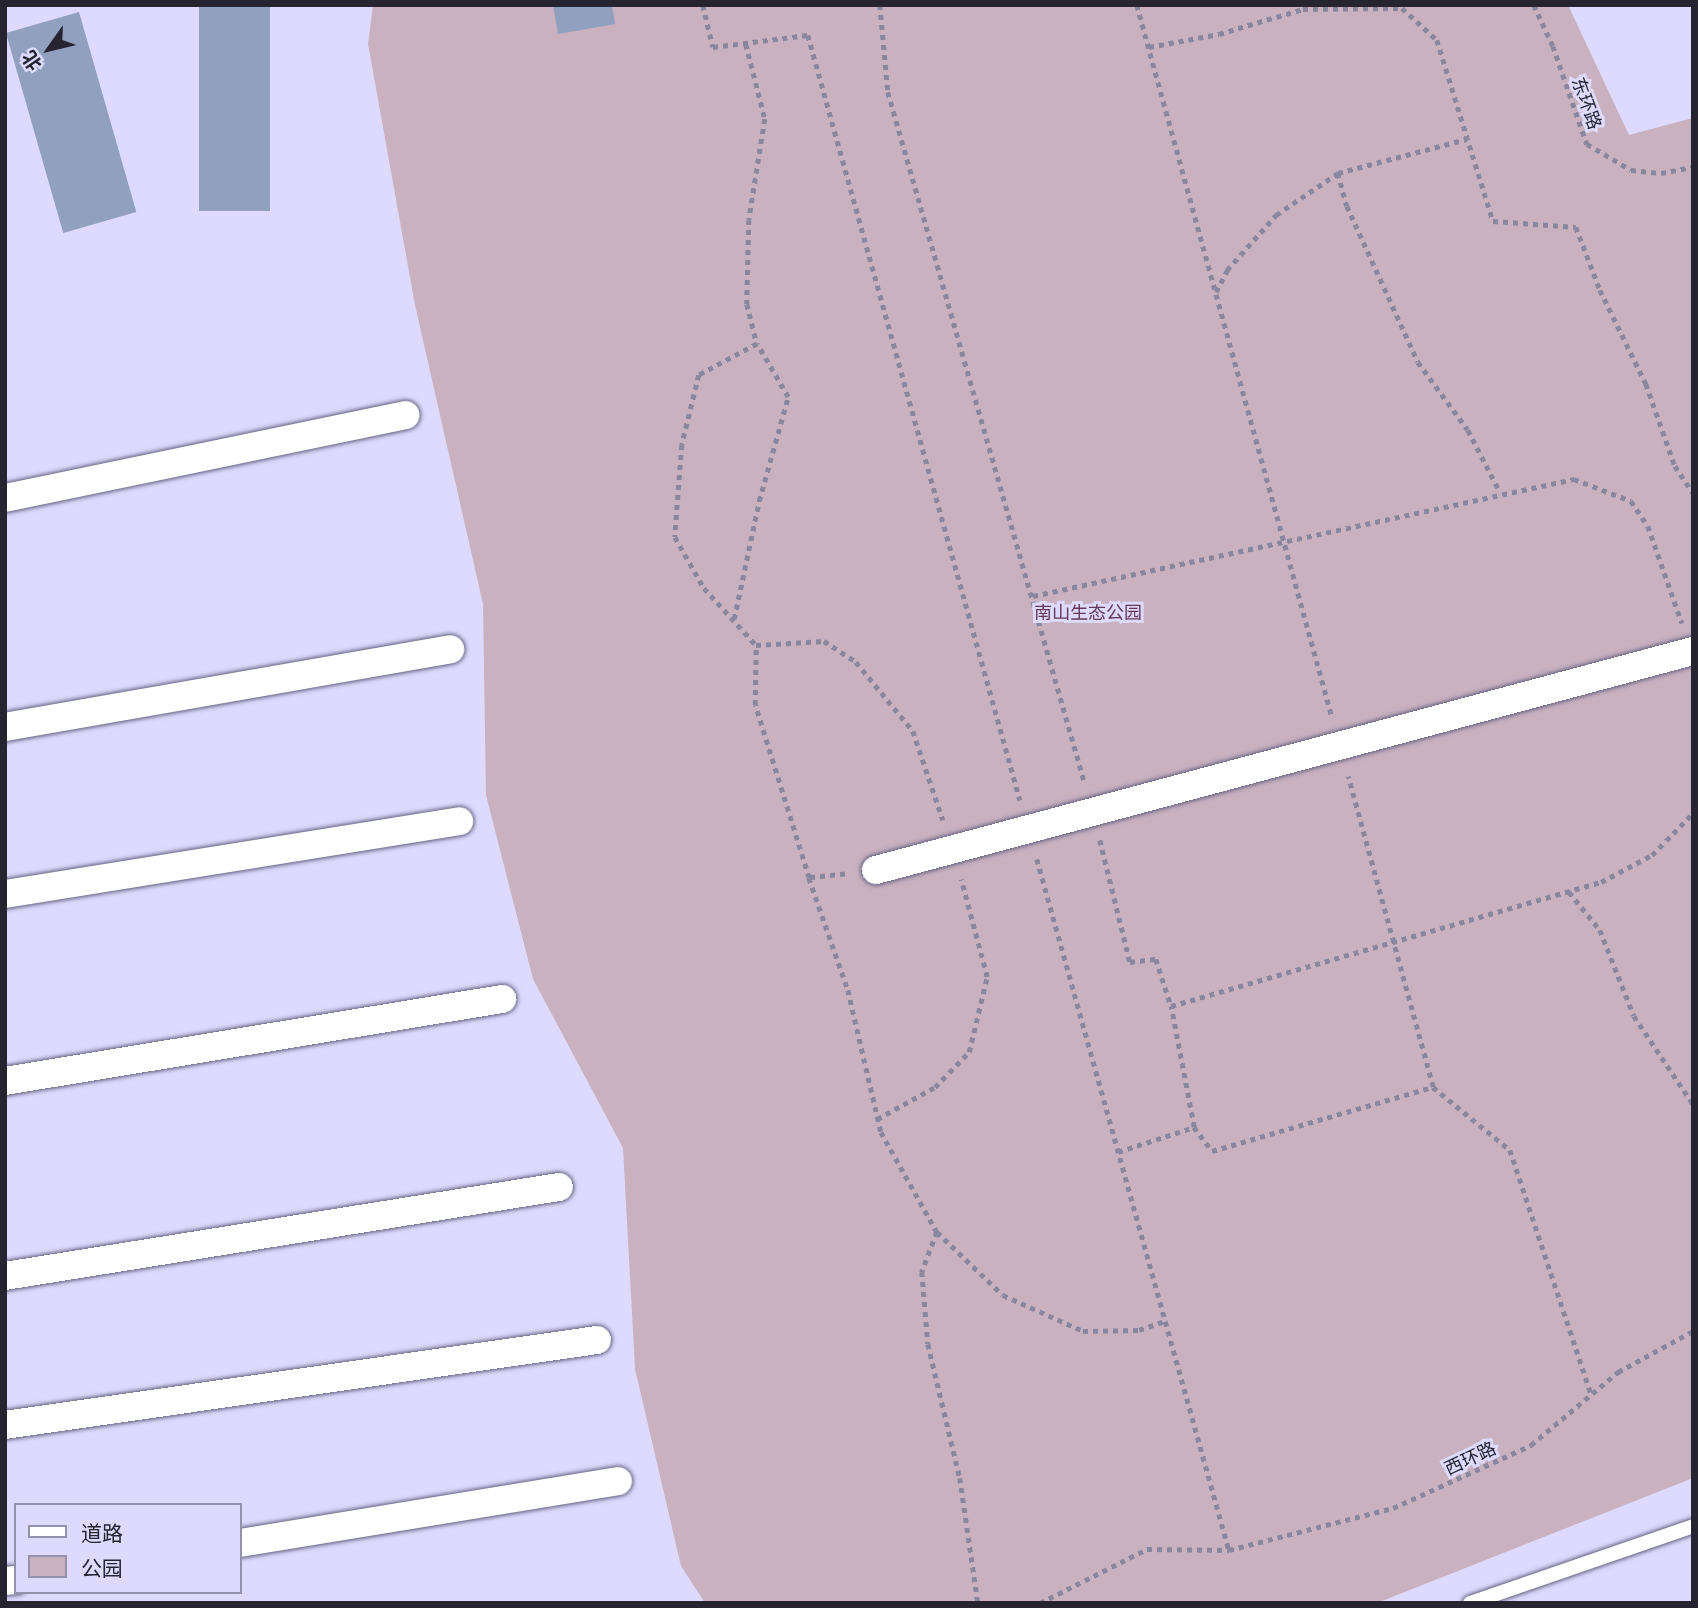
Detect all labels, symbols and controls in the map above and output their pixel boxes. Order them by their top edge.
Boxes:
north arrow [14,14,84,84]
text: 北 [16,46,48,76]
street label: 东环路 [1568,74,1606,132]
park label: 南山生态公园 [1034,601,1142,623]
street label: 西环路 [1441,1437,1499,1479]
legend [14,1503,242,1594]
text: 道路 [81,1519,123,1547]
text: 公园 [81,1554,123,1582]

